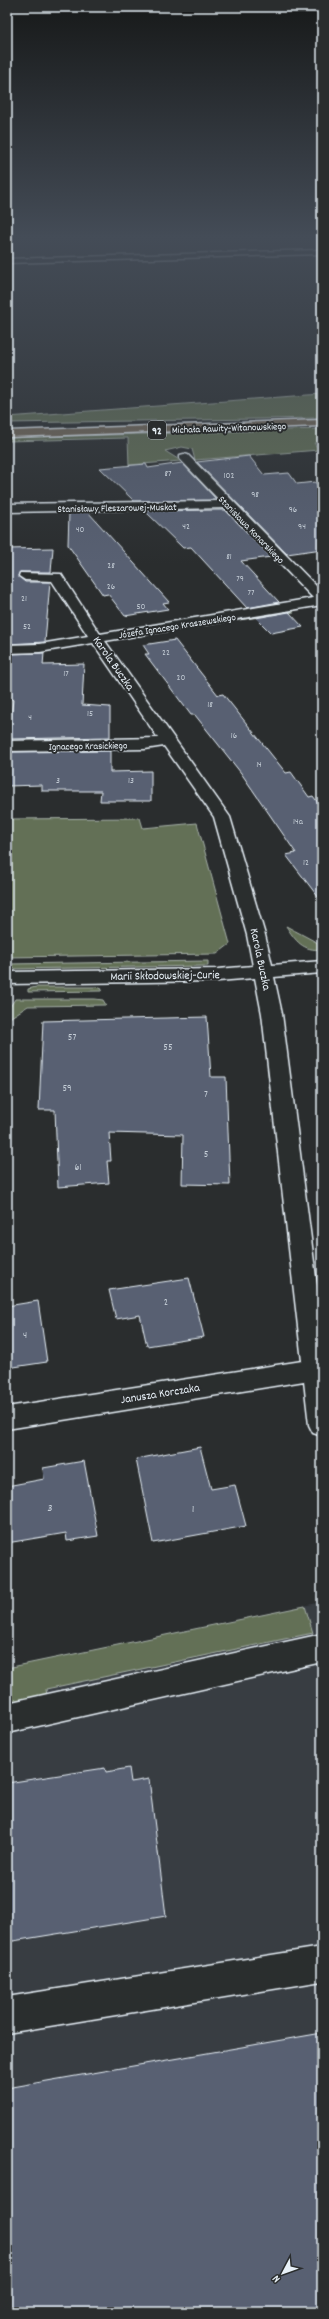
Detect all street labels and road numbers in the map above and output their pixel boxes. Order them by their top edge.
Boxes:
street label: Michała Rawity-Witanowskiego [172,420,287,438]
road number: 92 [148,421,166,439]
street label: Stanisława Konarskiego [214,493,287,568]
street label: Stanisławy Fleszarowej-Muskat [57,501,177,517]
street label: Józefa Ignacego Kraszewskiego [118,611,237,643]
street label: Karola Buczka [88,633,138,695]
street label: Ignacego Krasickiego [49,739,128,755]
street label: Karola Buczka [245,927,274,992]
street label: Marii Skłodowskiej-Curie [110,967,220,986]
street label: Janusza Korczaka [120,1380,201,1409]

